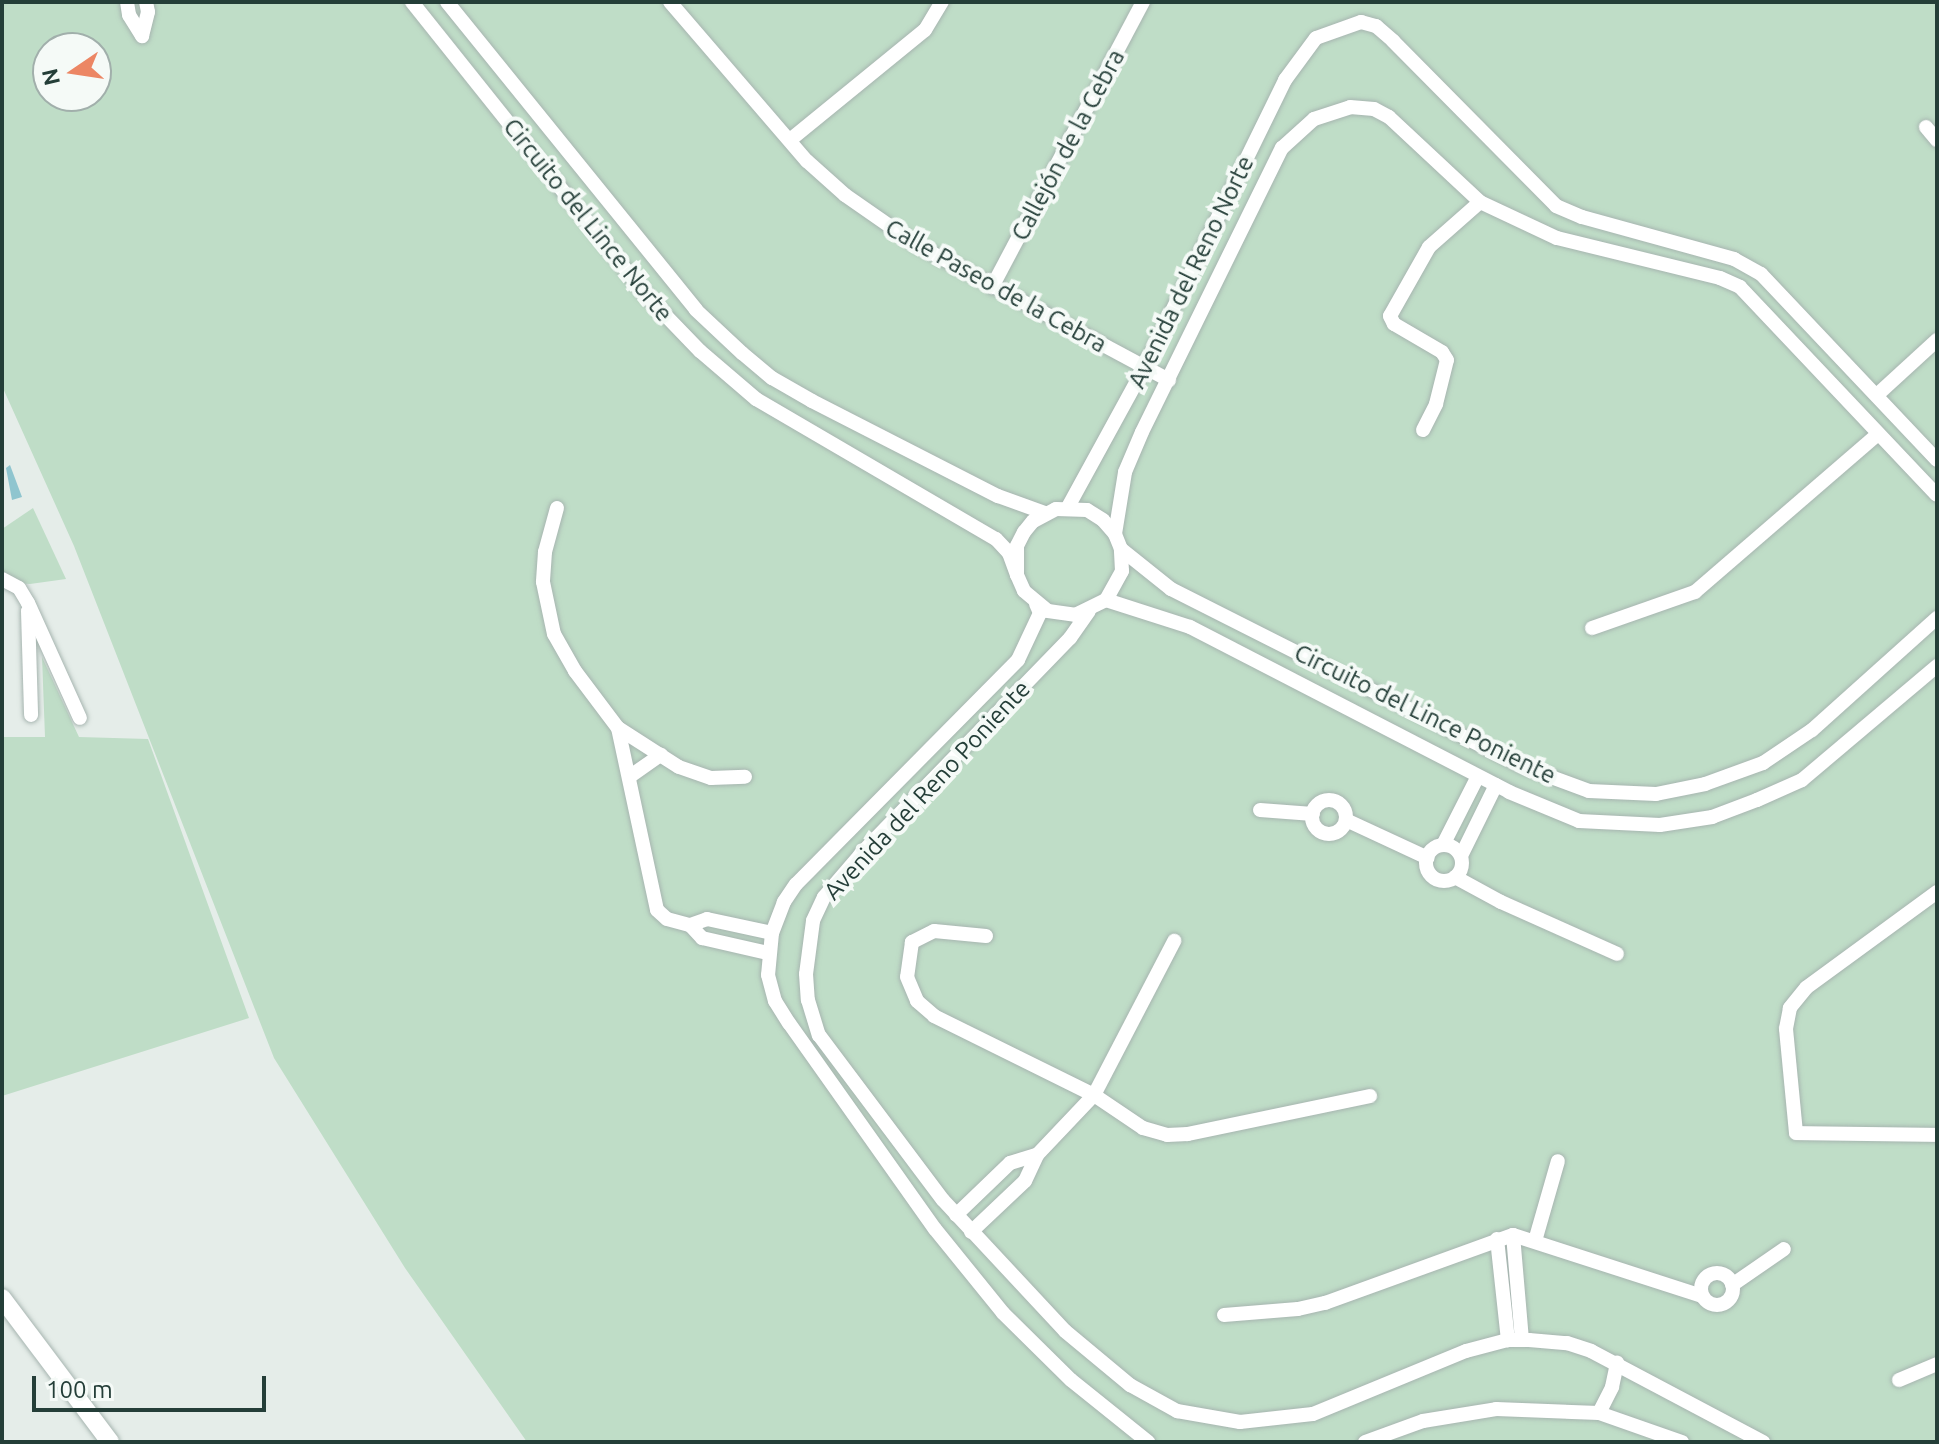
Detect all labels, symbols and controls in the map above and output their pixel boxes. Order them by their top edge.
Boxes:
north arrow [32,32,112,112]
street label: Callejón de la Cebra [1005,45,1131,245]
text: N [36,66,64,88]
street label: Circuito del Lince Norte [497,113,679,327]
street label: Avenida del Reno Norte [1122,151,1260,393]
street label: Calle Paseo de la Cebra [880,213,1112,359]
street label: Circuito del Lince Poniente [1290,638,1560,790]
street label: Avenida del Reno Poniente [818,674,1036,906]
scale bar [36,1360,270,1410]
text: 100 m [46,1376,113,1403]

